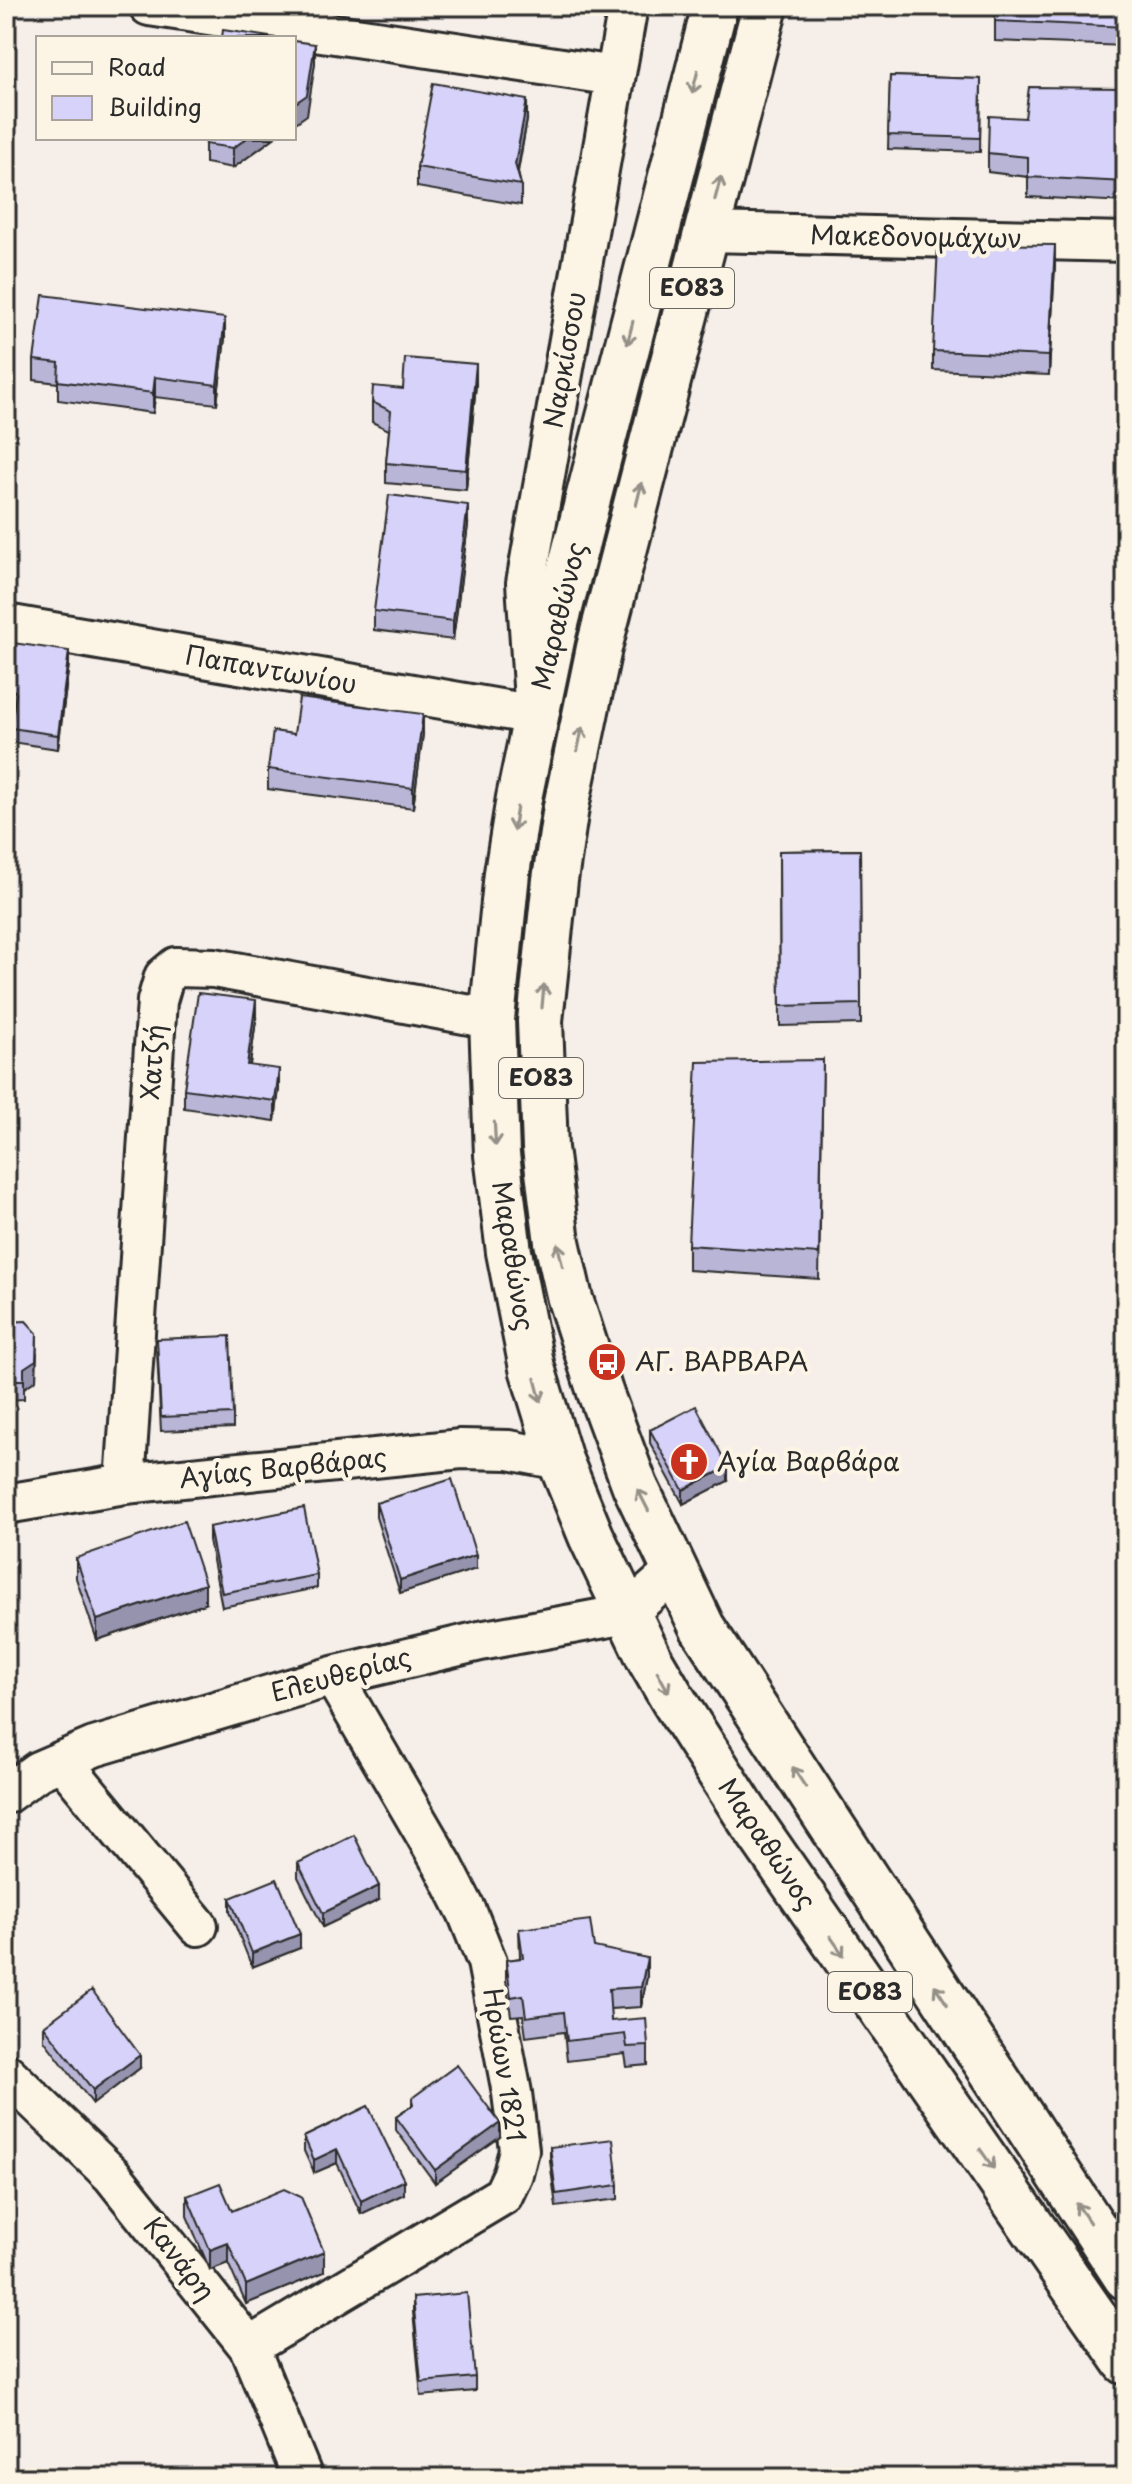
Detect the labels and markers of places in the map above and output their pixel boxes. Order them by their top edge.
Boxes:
bus stop icon: ΑΓ. ΒΑΡΒΑΡΑ [586,1341,628,1383]
place label: ΑΓ. ΒΑΡΒΑΡΑ [635,1341,808,1380]
church icon: Αγία Βαρβάρα [668,1441,710,1483]
place label: Αγία Βαρβάρα [717,1441,900,1480]

